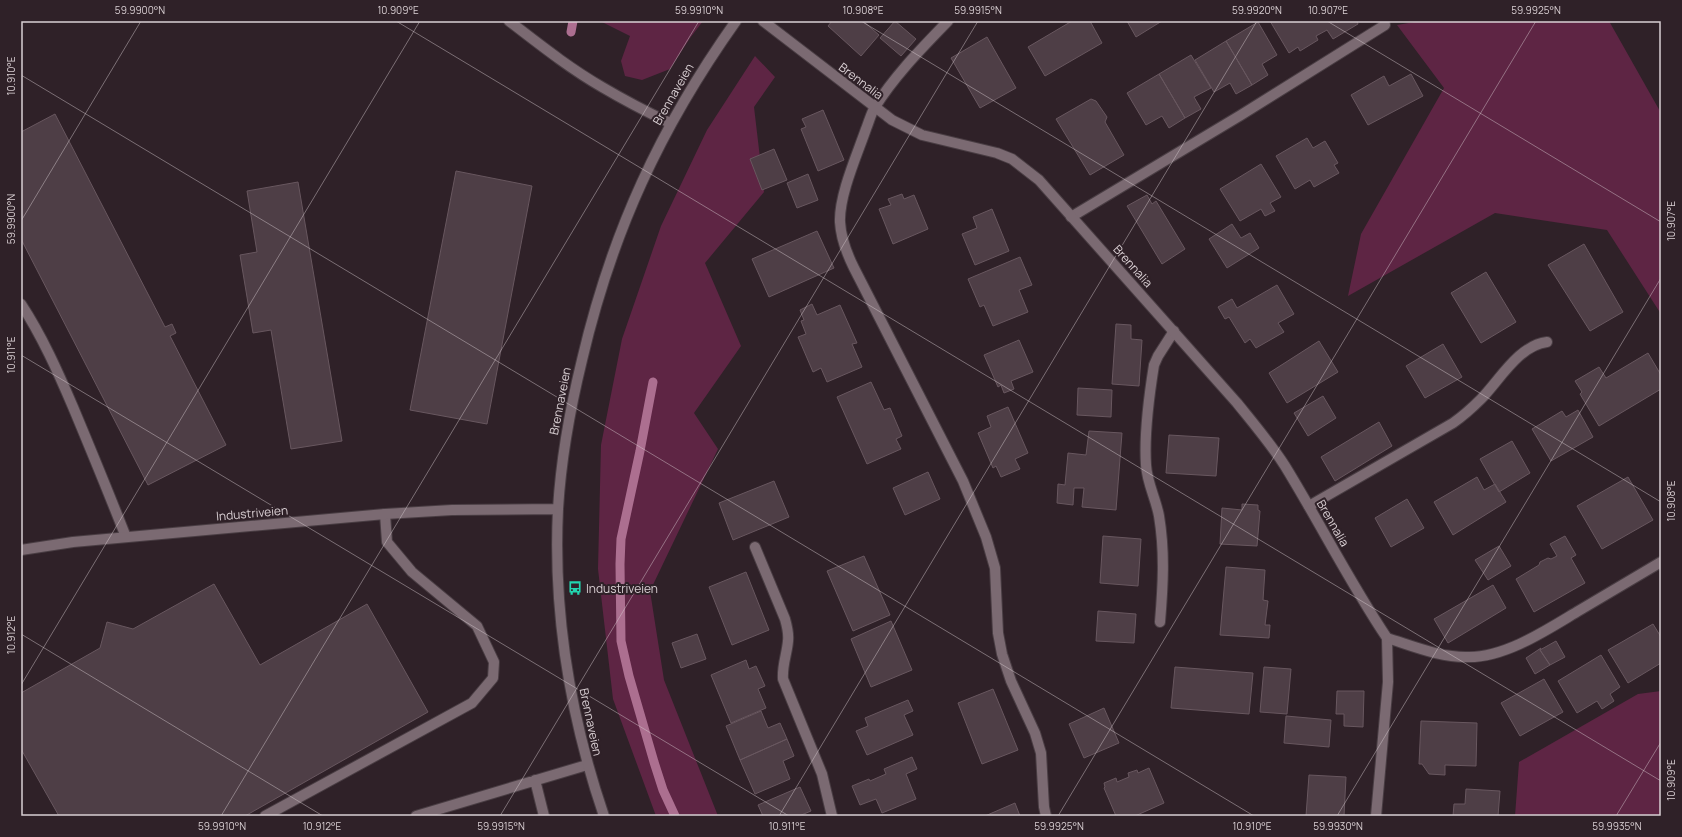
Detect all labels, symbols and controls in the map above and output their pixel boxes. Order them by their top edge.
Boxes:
text: 59.9900°N [115,3,165,17]
text: 10.909°E [377,3,419,17]
text: 59.9910°N [675,3,723,17]
text: 10.908°E [843,3,884,17]
text: 59.9915°N [954,3,1002,17]
text: 59.9920°N [1232,3,1282,17]
text: 10.907°E [1308,3,1348,17]
text: 59.9925°N [1511,3,1561,17]
text: 10.910°E [4,56,18,95]
street label: Brennalia [835,59,887,103]
street label: Brennaveien [648,60,698,128]
text: 59.9900°N [4,194,18,244]
text: 10.907°E [1664,201,1678,241]
street label: Brennalia [1109,241,1157,291]
text: 10.911°E [4,336,18,373]
street label: Brennaveien [545,366,575,436]
text: 10.908°E [1664,480,1678,521]
street label: Brennalia [1313,496,1353,550]
street label: Industriveien [215,501,289,525]
bus stop icon: Industriveien [567,580,583,596]
place label: Industriveien [586,580,658,597]
text: 10.912°E [4,615,18,654]
street label: Brennaveien [576,687,606,757]
text: 10.909°E [1664,759,1678,801]
text: 59.9910°N [198,819,246,833]
text: 10.912°E [303,819,342,833]
text: 59.9915°N [477,819,525,833]
text: 10.911°E [769,819,806,833]
text: 59.9925°N [1034,819,1084,833]
text: 10.910°E [1233,819,1272,833]
text: 59.9930°N [1313,819,1363,833]
text: 59.9935°N [1592,819,1642,833]

